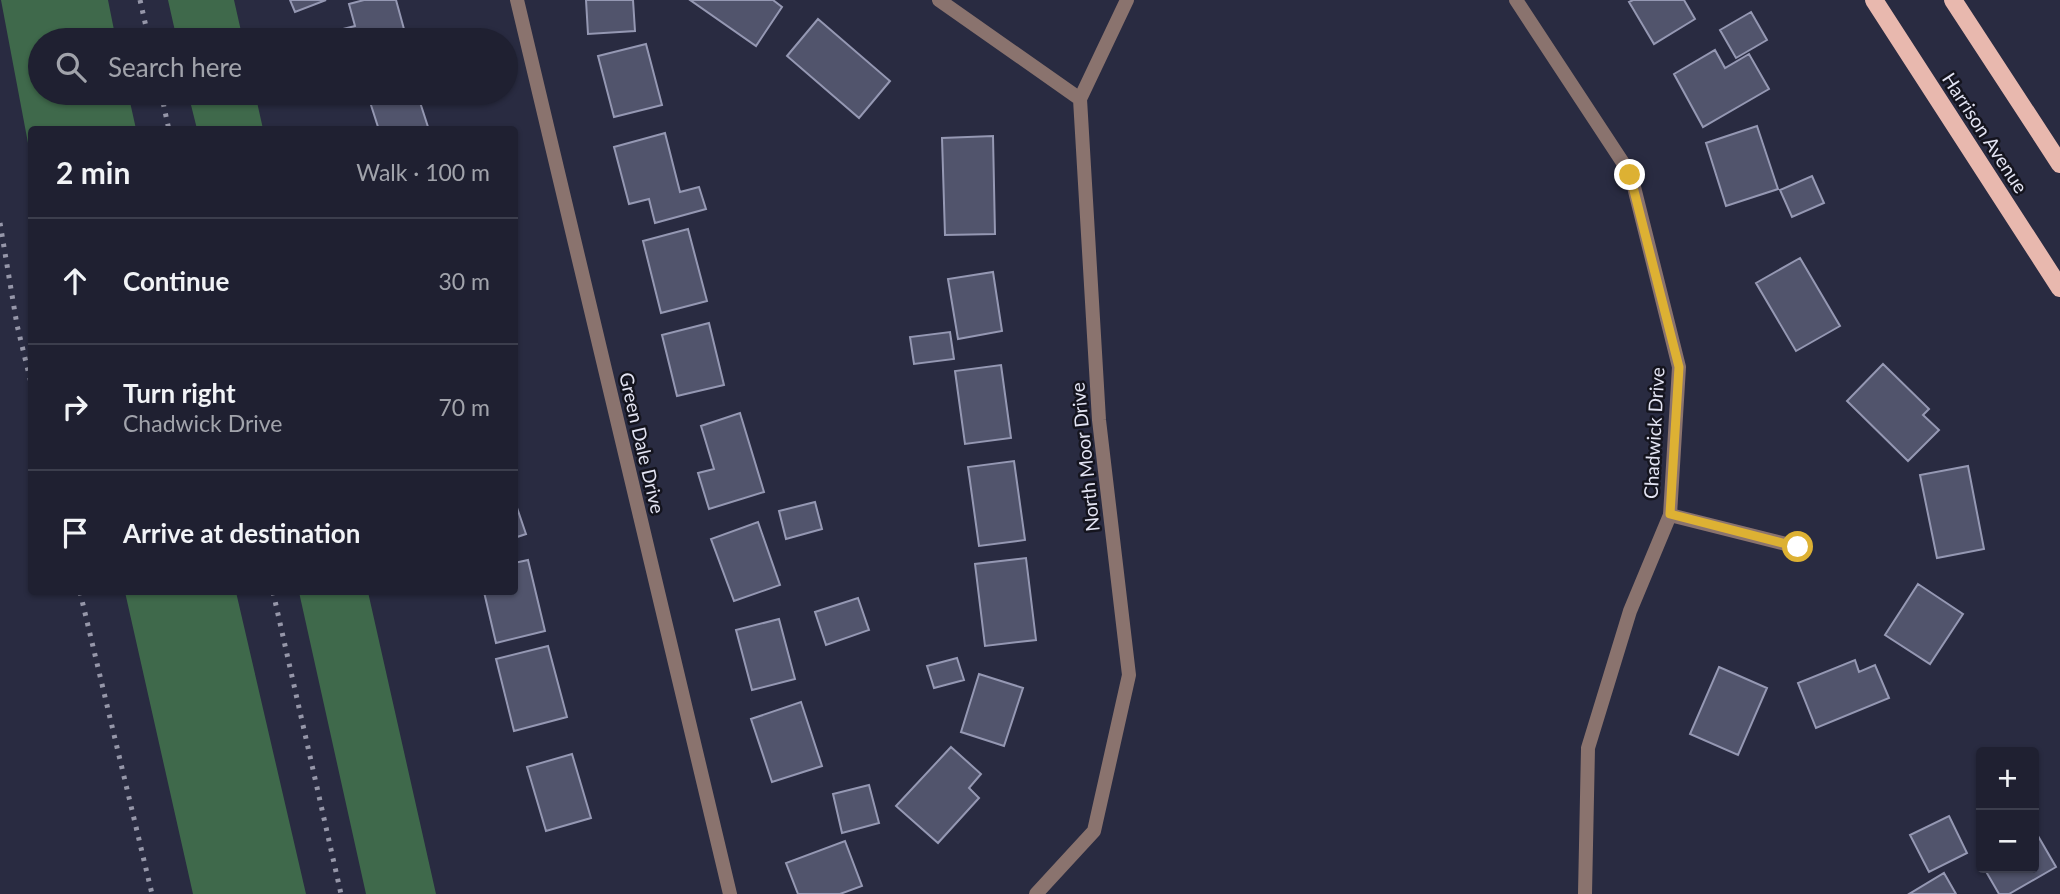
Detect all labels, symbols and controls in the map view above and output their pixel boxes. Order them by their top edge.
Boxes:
search box [28,28,518,105]
icon: search [52,48,90,86]
text: Search here [108,51,242,83]
street label: Harrison Avenue [1938,68,2033,197]
text: 2 min [56,154,130,190]
text: Walk · 100 m [356,158,490,186]
route end [1614,159,1645,190]
icon: ahead [56,262,94,300]
text: Continue [123,265,229,297]
text: 30 m [439,267,490,295]
street label: Chadwick Drive [1639,367,1668,499]
street label: Green Dale Drive [615,370,670,516]
text: Turn right [123,377,236,409]
street label: North Moor Drive [1065,381,1104,533]
icon: right [56,388,94,426]
text: 70 m [439,393,490,421]
text: Chadwick Drive [123,409,282,437]
icon: arrive [56,514,94,552]
text: Arrive at destination [123,517,360,549]
route start [1782,531,1813,562]
map controls [1976,747,2039,873]
button: + [1976,747,2039,810]
button: − [1976,810,2039,873]

